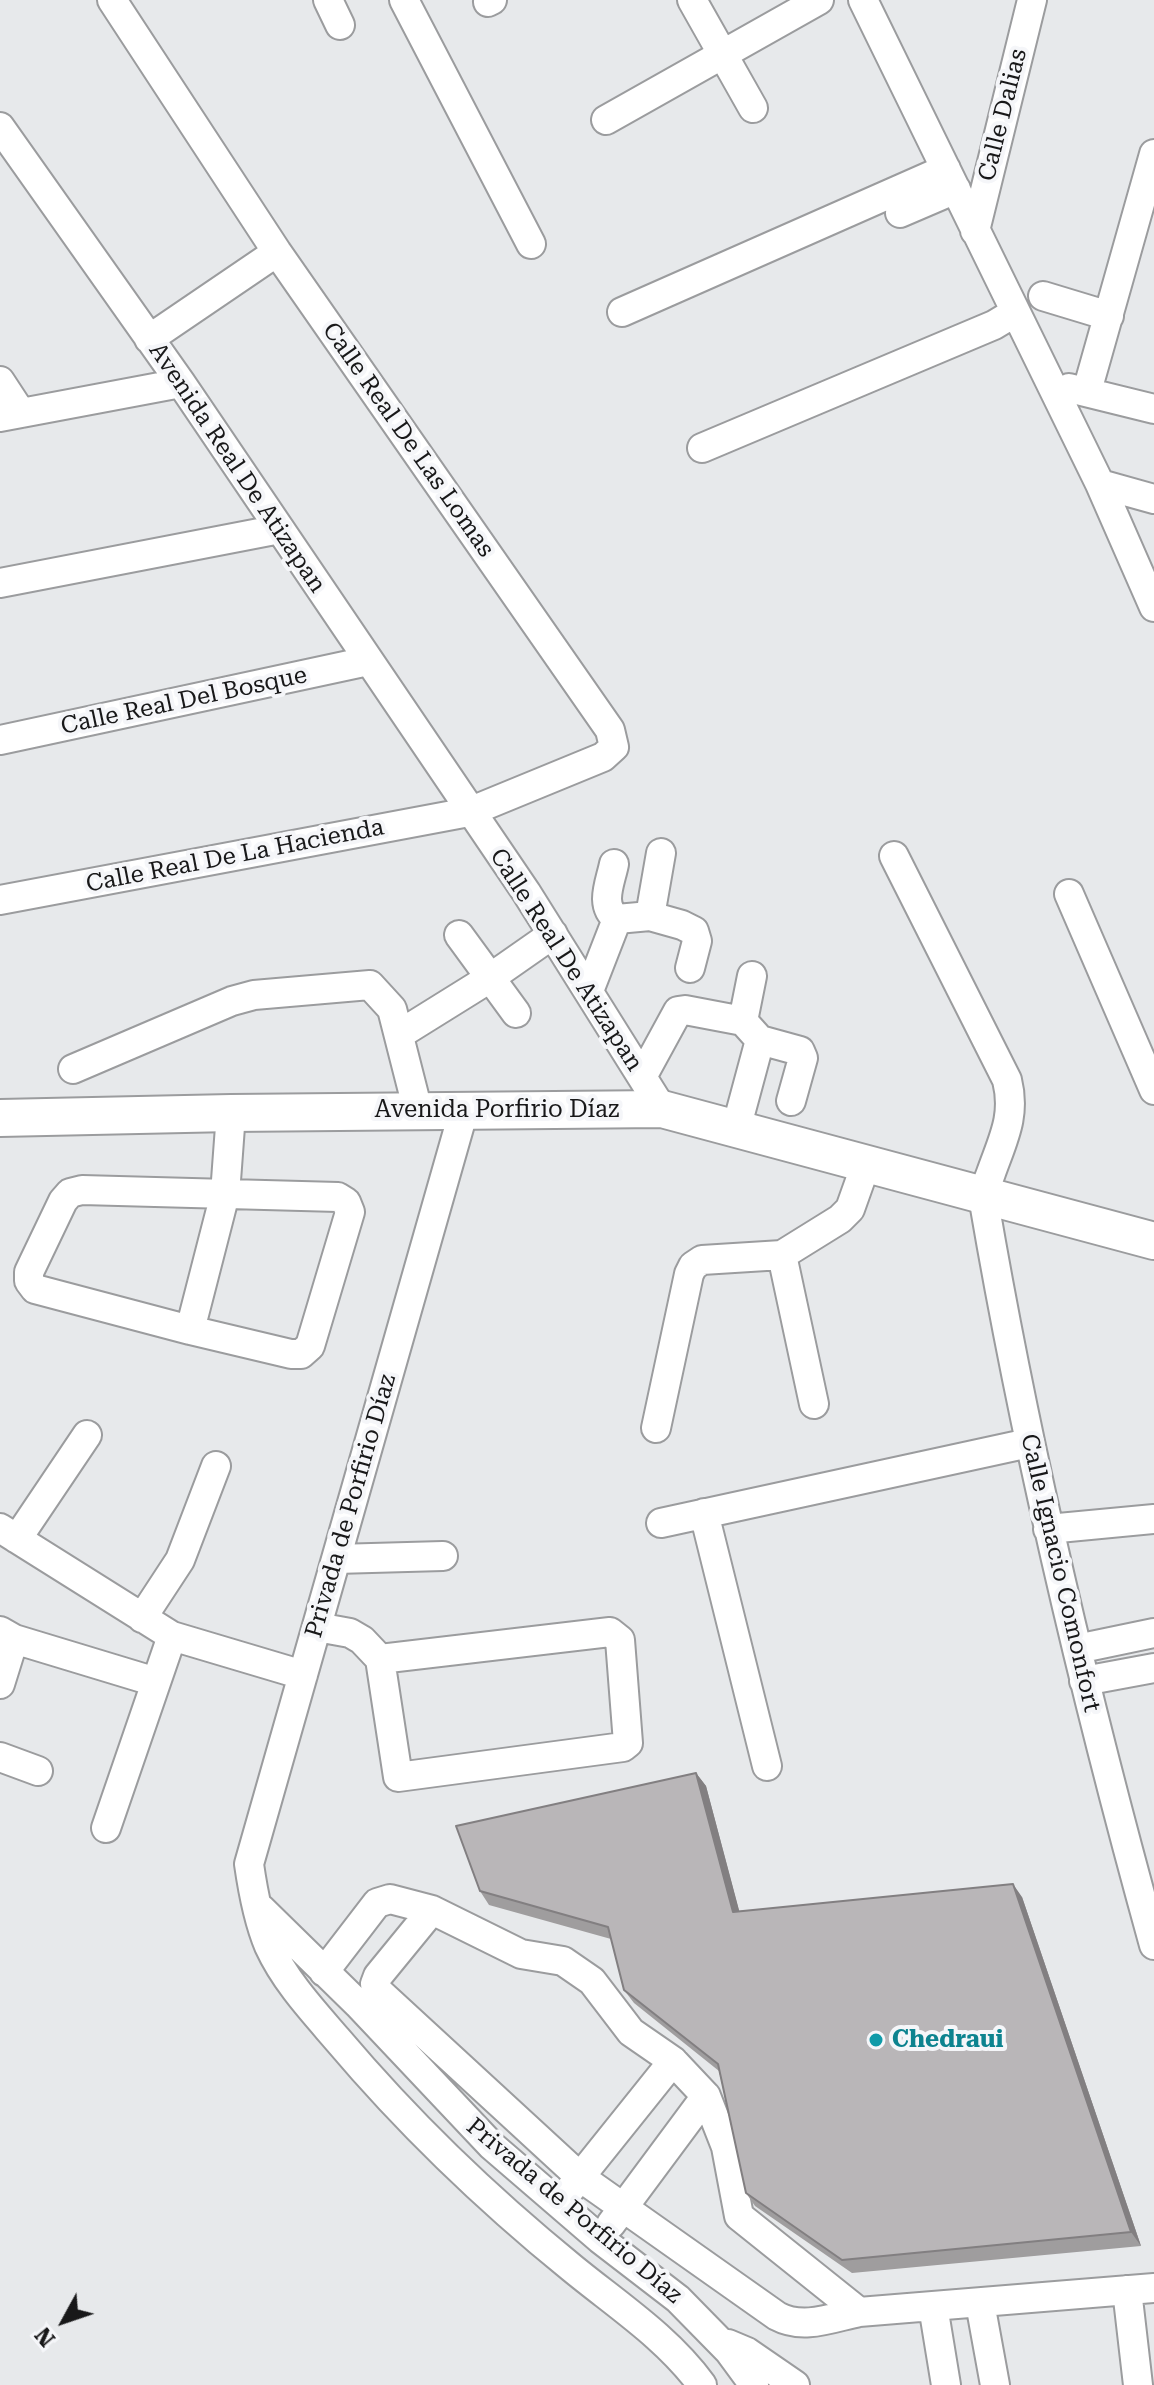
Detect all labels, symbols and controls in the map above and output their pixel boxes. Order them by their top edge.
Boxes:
street label: Calle Dalias [973,46,1033,184]
street label: Calle Real De Las Lomas [316,317,500,563]
street label: Avenida Real De Atizapan [142,337,332,599]
street label: Calle Real Del Bosque [58,661,310,741]
street label: Calle Real De La Hacienda [84,813,386,899]
street label: Calle Real De Atizapan [483,843,649,1077]
street label: Avenida Porfirio Díaz [375,1096,619,1124]
street label: Privada de Porfirio Díaz [300,1371,402,1641]
street label: Calle Ignacio Comonfort [1014,1431,1106,1715]
place label: Chedraui [892,2026,1004,2054]
marker: Chedraui [867,2031,885,2049]
street label: Privada de Porfirio Díaz [460,2112,688,2310]
north arrow [24,2281,104,2361]
text: N [30,2322,60,2351]

